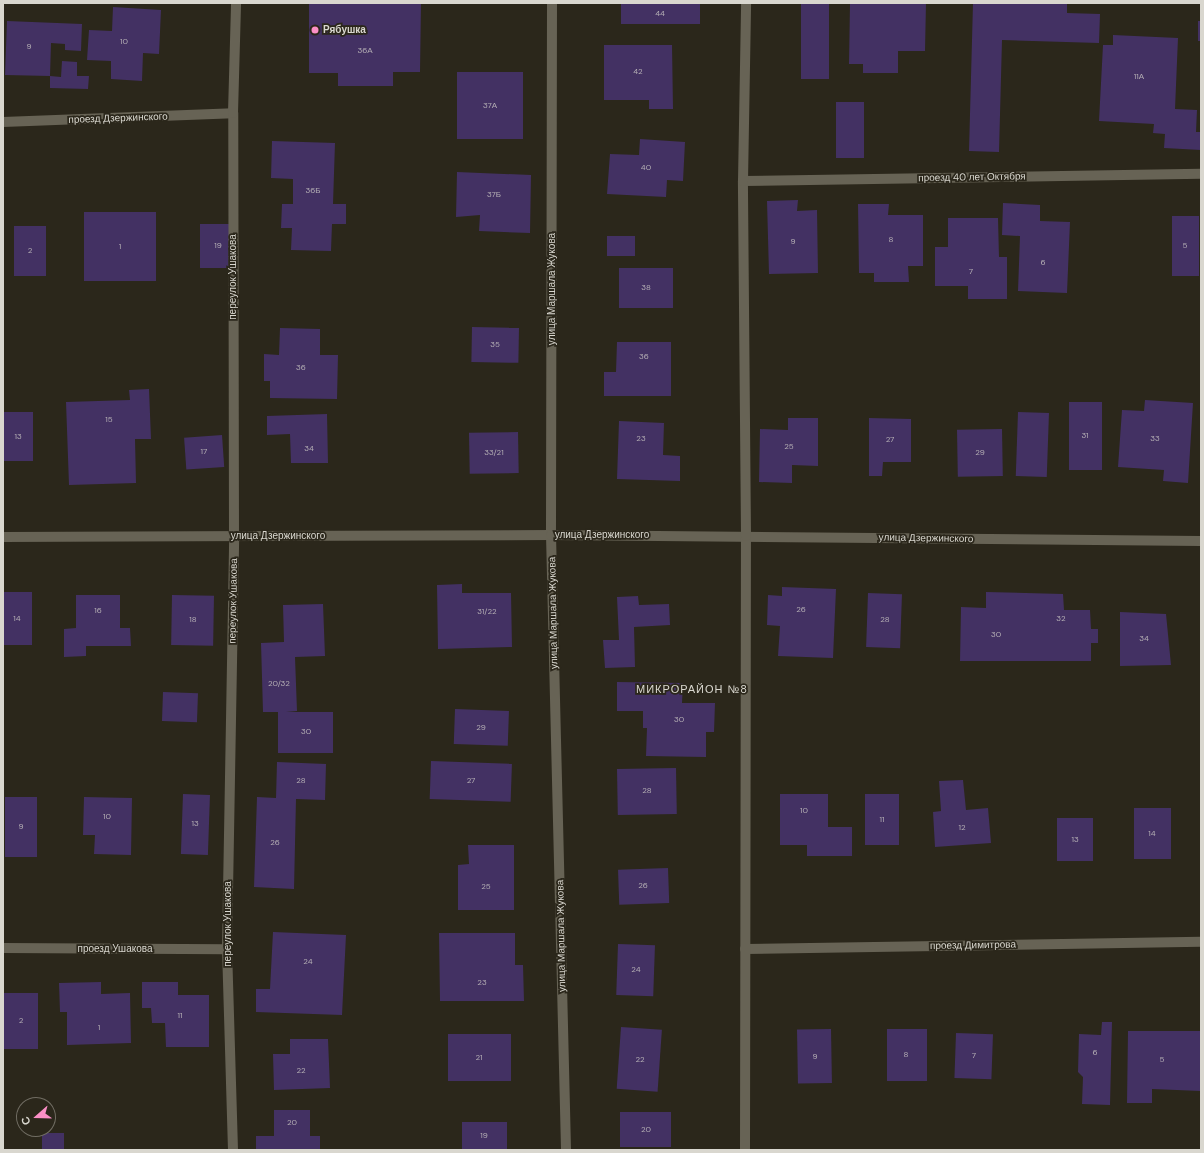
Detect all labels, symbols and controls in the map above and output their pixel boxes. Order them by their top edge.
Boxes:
house number: 44 [655,9,665,19]
place label: Рябушка [323,24,366,36]
marker: Рябушка [310,25,320,35]
house number: 10 [120,37,128,47]
house number: 9 [26,42,32,52]
house number: 36А [357,46,373,56]
house number: 42 [633,67,643,77]
house number: 11А [1134,72,1144,82]
house number: 37А [483,101,497,111]
street label: проезд Дзержинского [68,110,168,126]
house number: 40 [641,163,651,173]
street label: проезд 40 лет Октября [918,170,1026,184]
house number: 36Б [305,186,321,196]
house number: 37Б [487,190,501,200]
street label: улица Маршала Жукова [546,233,558,345]
street label: переулок Ушакова [227,234,239,320]
house number: 8 [889,235,893,245]
house number: 9 [790,237,796,247]
house number: 19 [214,241,222,251]
house number: 5 [1183,241,1187,251]
house number: 1 [119,242,121,252]
house number: 2 [28,246,32,256]
house number: 6 [1040,258,1046,268]
house number: 7 [969,267,973,277]
house number: 38 [641,283,651,293]
house number: 35 [490,340,500,350]
house number: 36 [639,352,649,362]
house number: 36 [296,363,306,373]
house number: 15 [105,415,113,425]
house number: 31 [1081,431,1089,441]
house number: 13 [14,432,22,442]
house number: 23 [636,434,646,444]
house number: 33 [1150,434,1160,444]
house number: 27 [886,435,894,445]
house number: 25 [784,442,794,452]
house number: 34 [304,444,314,454]
house number: 17 [201,447,207,457]
house number: 33/21 [484,448,504,458]
house number: 29 [975,448,985,458]
street label: улица Дзержинского [555,529,649,541]
street label: улица Дзержинского [231,530,325,542]
street label: улица Дзержинского [879,531,973,545]
street label: улица Маршала Жукова [546,557,560,669]
street label: переулок Ушакова [226,558,240,644]
house number: 26 [796,605,806,615]
house number: 16 [94,606,102,616]
house number: 31/22 [477,607,497,617]
house number: 14 [13,614,21,624]
house number: 32 [1056,614,1066,624]
house number: 18 [189,615,197,625]
house number: 28 [880,615,890,625]
house number: 30 [991,630,1001,640]
house number: 34 [1139,634,1149,644]
house number: 20/32 [268,679,290,689]
district label: МИКРОРАЙОН №8 [636,682,748,696]
house number: 30 [674,715,684,725]
house number: 29 [476,723,486,733]
house number: 30 [301,727,311,737]
house number: 28 [296,776,306,786]
house number: 27 [467,776,475,786]
house number: 28 [642,786,652,796]
house number: 10 [800,806,808,816]
house number: 10 [103,812,111,822]
house number: 11 [880,815,884,825]
house number: 13 [191,819,199,829]
house number: 9 [18,822,24,832]
house number: 12 [958,823,966,833]
house number: 14 [1148,829,1156,839]
house number: 13 [1071,835,1079,845]
house number: 26 [270,838,280,848]
street label: улица Маршала Жукова [554,880,568,992]
street label: переулок Ушакова [222,881,234,967]
house number: 26 [638,881,648,891]
house number: 25 [481,882,491,892]
street label: проезд Димитрова [930,938,1016,952]
street label: проезд Ушакова [77,943,153,955]
house number: 24 [303,957,313,967]
house number: 24 [631,965,641,975]
house number: 23 [477,978,487,988]
house number: 11 [178,1011,182,1021]
house number: 2 [19,1016,23,1026]
house number: 1 [98,1023,100,1033]
house number: 6 [1092,1048,1098,1058]
house number: 8 [904,1050,908,1060]
house number: 7 [972,1051,976,1061]
house number: 9 [812,1052,818,1062]
house number: 21 [475,1053,483,1063]
house number: 22 [635,1055,645,1065]
house number: 5 [1160,1055,1164,1065]
house number: 22 [296,1066,306,1076]
north arrow [16,1097,56,1137]
text: С [18,1115,34,1127]
house number: 20 [287,1118,297,1128]
house number: 20 [641,1125,651,1135]
house number: 19 [480,1131,488,1141]

